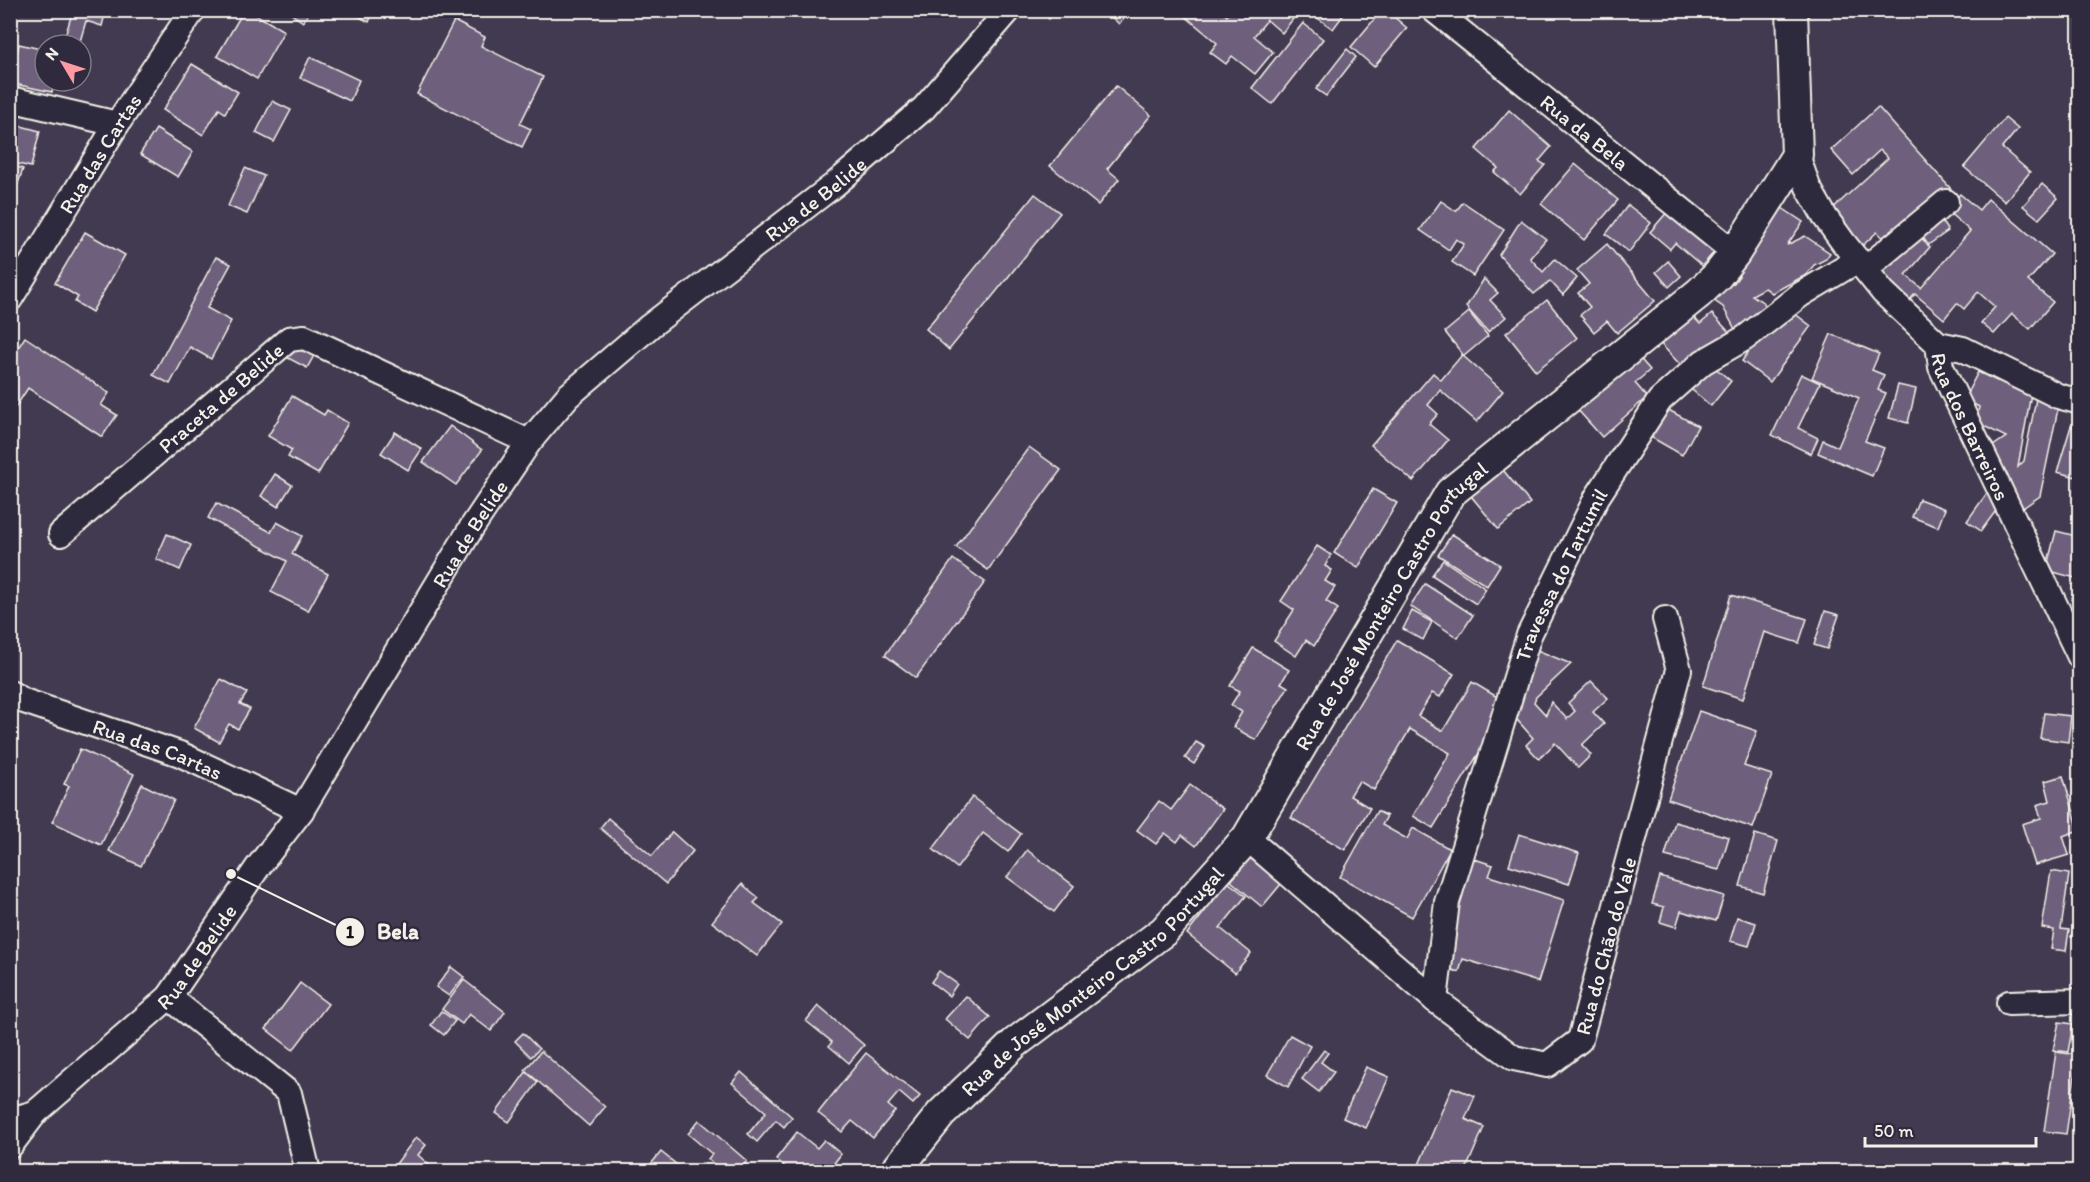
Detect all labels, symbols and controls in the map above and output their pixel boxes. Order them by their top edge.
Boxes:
north arrow [33,33,93,93]
text: N [41,44,63,64]
street label: Rua das Cartas [53,89,146,218]
street label: Rua da Bela [1536,89,1634,175]
street label: Rua de Belide [759,151,871,246]
street label: Praceta de Belide [153,337,288,458]
street label: Rua dos Barreiros [1927,351,2015,504]
street label: Rua de José Monteiro Castro Portugal [1289,456,1492,755]
street label: Rua de Belide [426,475,513,592]
street label: Travessa do Tartumil [1509,483,1612,664]
street label: Rua das Cartas [90,713,226,785]
street label: Rua do Chão do Vale [1569,854,1641,1037]
street label: Rua de José Monteiro Castro Portugal [955,861,1229,1101]
street label: Rua de Belide [151,899,241,1015]
callout: Bela [335,912,431,952]
text: Bela [377,918,419,945]
text: 1 [346,921,355,943]
scale bar [1865,1110,2036,1148]
text: 50 m [1874,1120,1914,1142]

